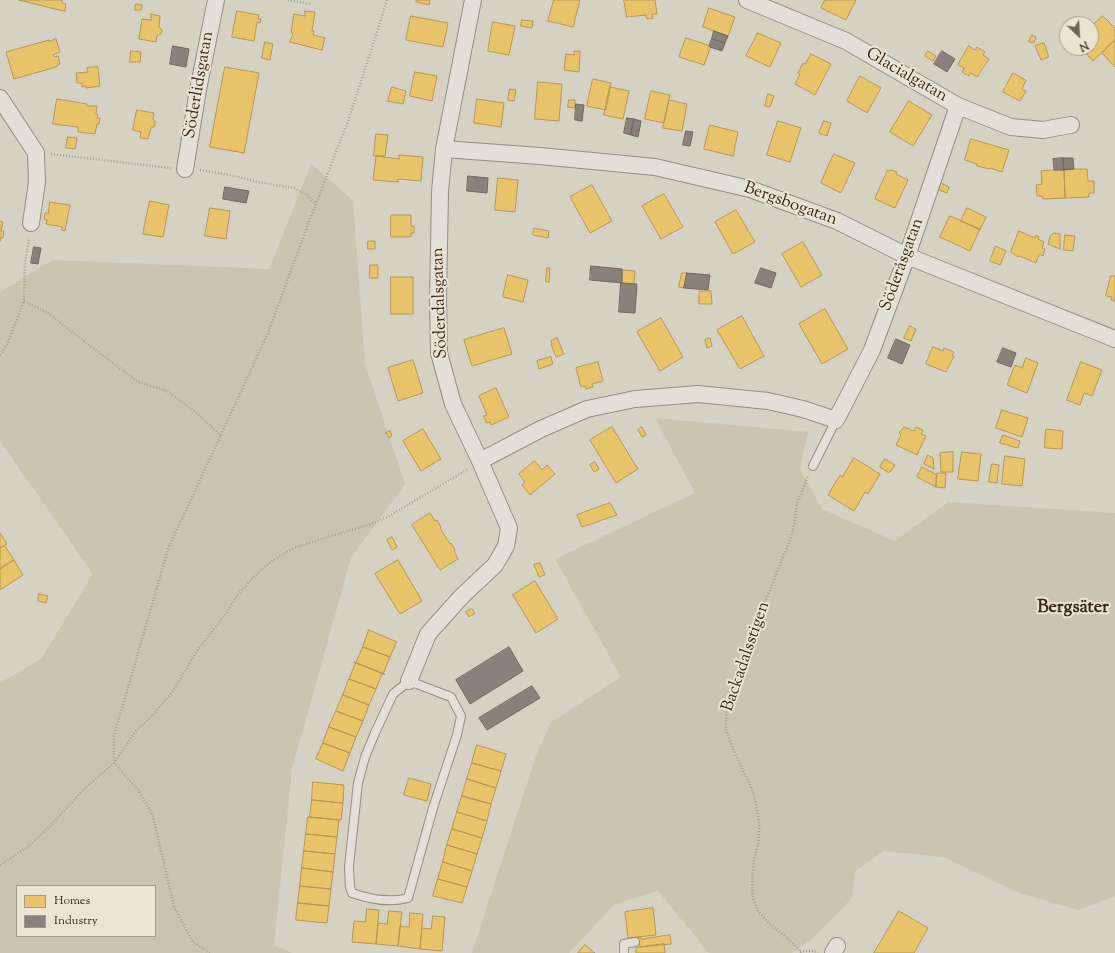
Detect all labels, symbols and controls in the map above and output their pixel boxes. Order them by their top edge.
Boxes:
north arrow [1059,16,1099,56]
street label: Söderlidsgatan [181,30,219,140]
text: N [1076,37,1091,55]
street label: Glacialgatan [862,44,950,108]
street label: Bergsbogatan [740,179,840,231]
street label: Söderåsgatan [877,216,929,314]
street label: Söderdalsgatan [429,247,453,359]
district label: Bergsäter [1037,598,1109,620]
street label: Backadalsstigen [719,599,775,715]
legend [16,885,156,937]
text: Homes [54,892,90,910]
text: Industry [54,912,98,930]

